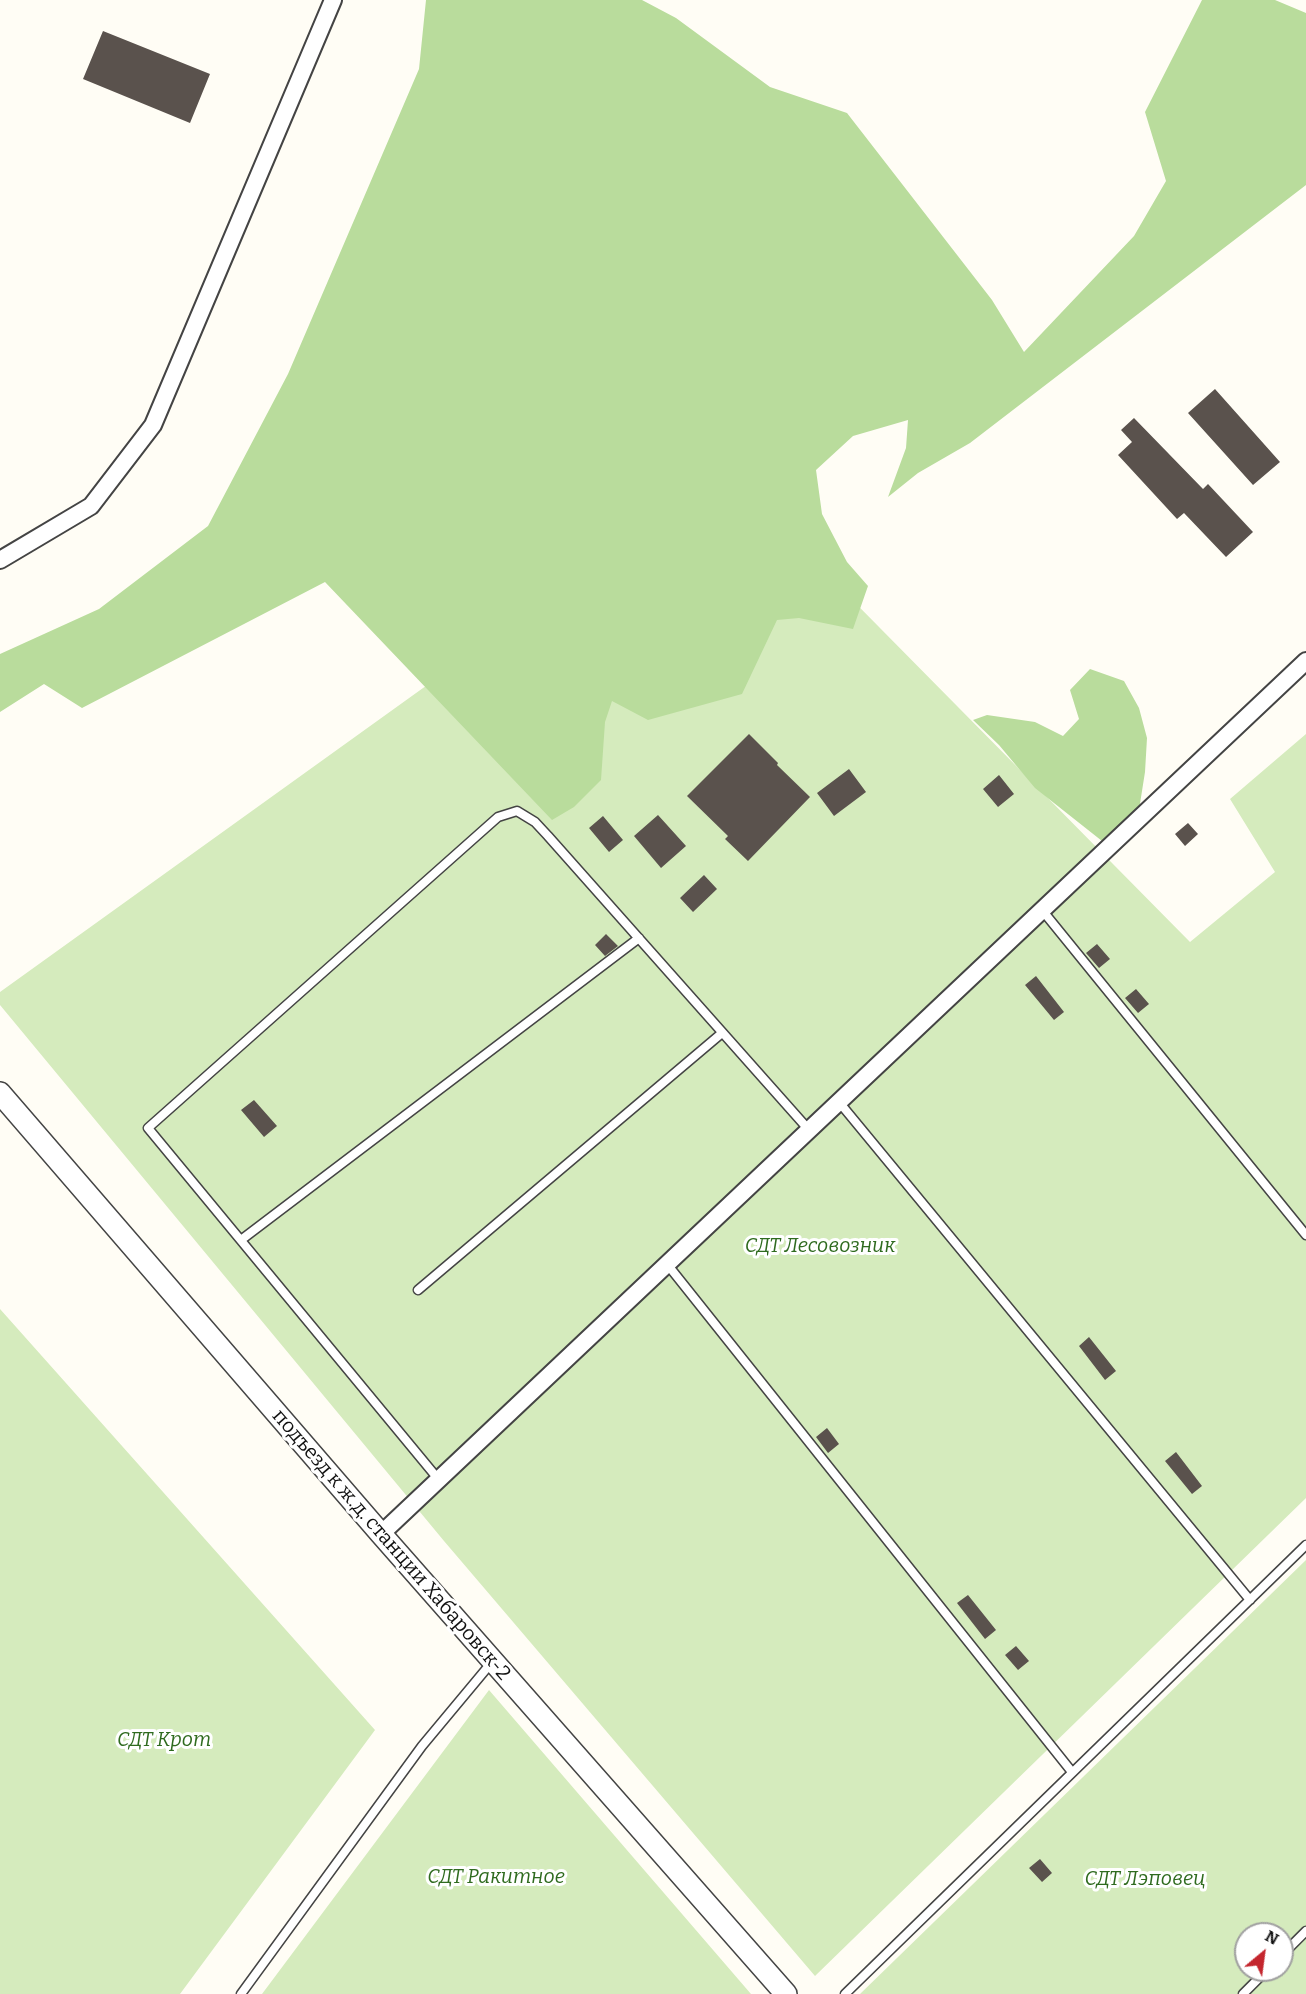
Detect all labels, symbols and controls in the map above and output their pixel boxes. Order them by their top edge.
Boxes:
park label: СДТ Лесовозник [745,1234,895,1258]
street label: подъезд к ж.д. станции Хабаровск-2 [267,1405,515,1685]
park label: СДТ Крот [117,1728,211,1752]
park label: СДТ Ракитное [427,1865,565,1889]
park label: СДТ Лэповец [1085,1867,1205,1891]
north arrow [1234,1922,1294,1982]
text: N [1262,1926,1282,1949]

